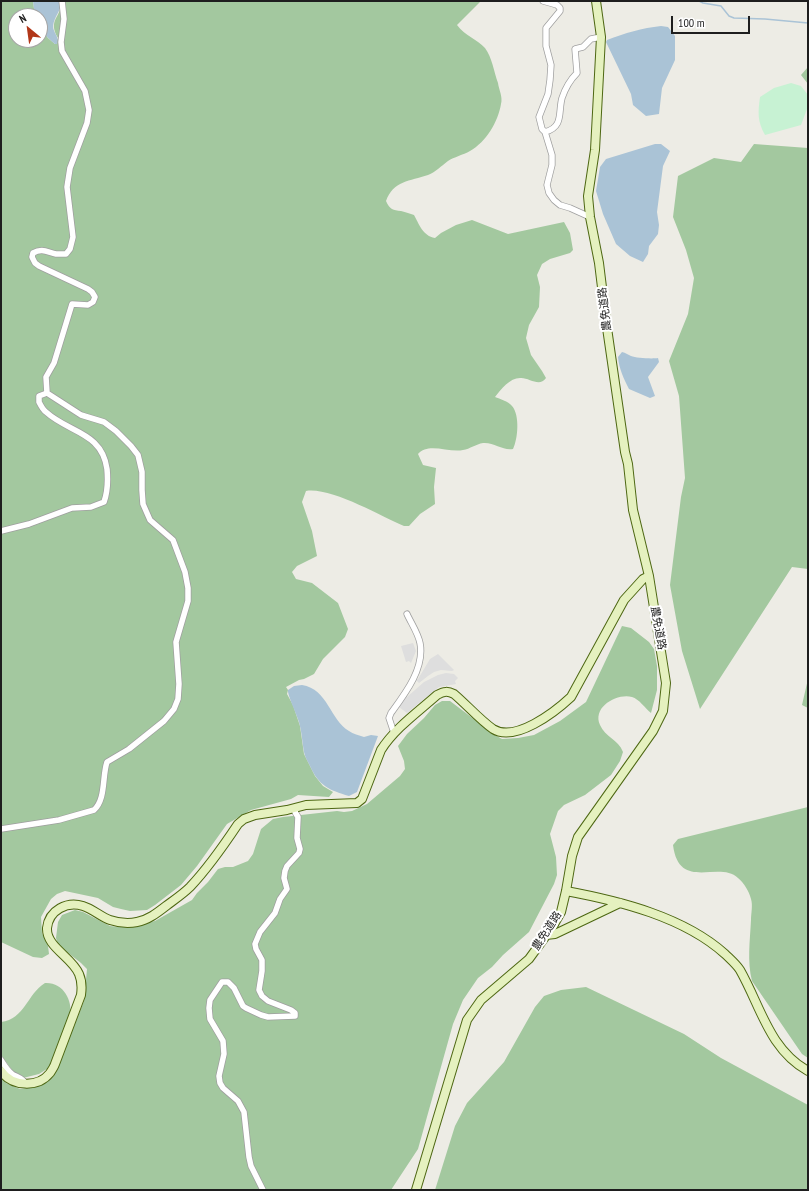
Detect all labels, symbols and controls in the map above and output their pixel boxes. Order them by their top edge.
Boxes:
north arrow [8,8,48,48]
scale bar [673,8,752,34]
text: N [17,11,29,26]
text: 100 m [678,15,705,30]
street label: 農免道路 [596,286,614,332]
street label: 農免道路 [648,605,668,651]
street label: 農免道路 [529,909,565,953]

